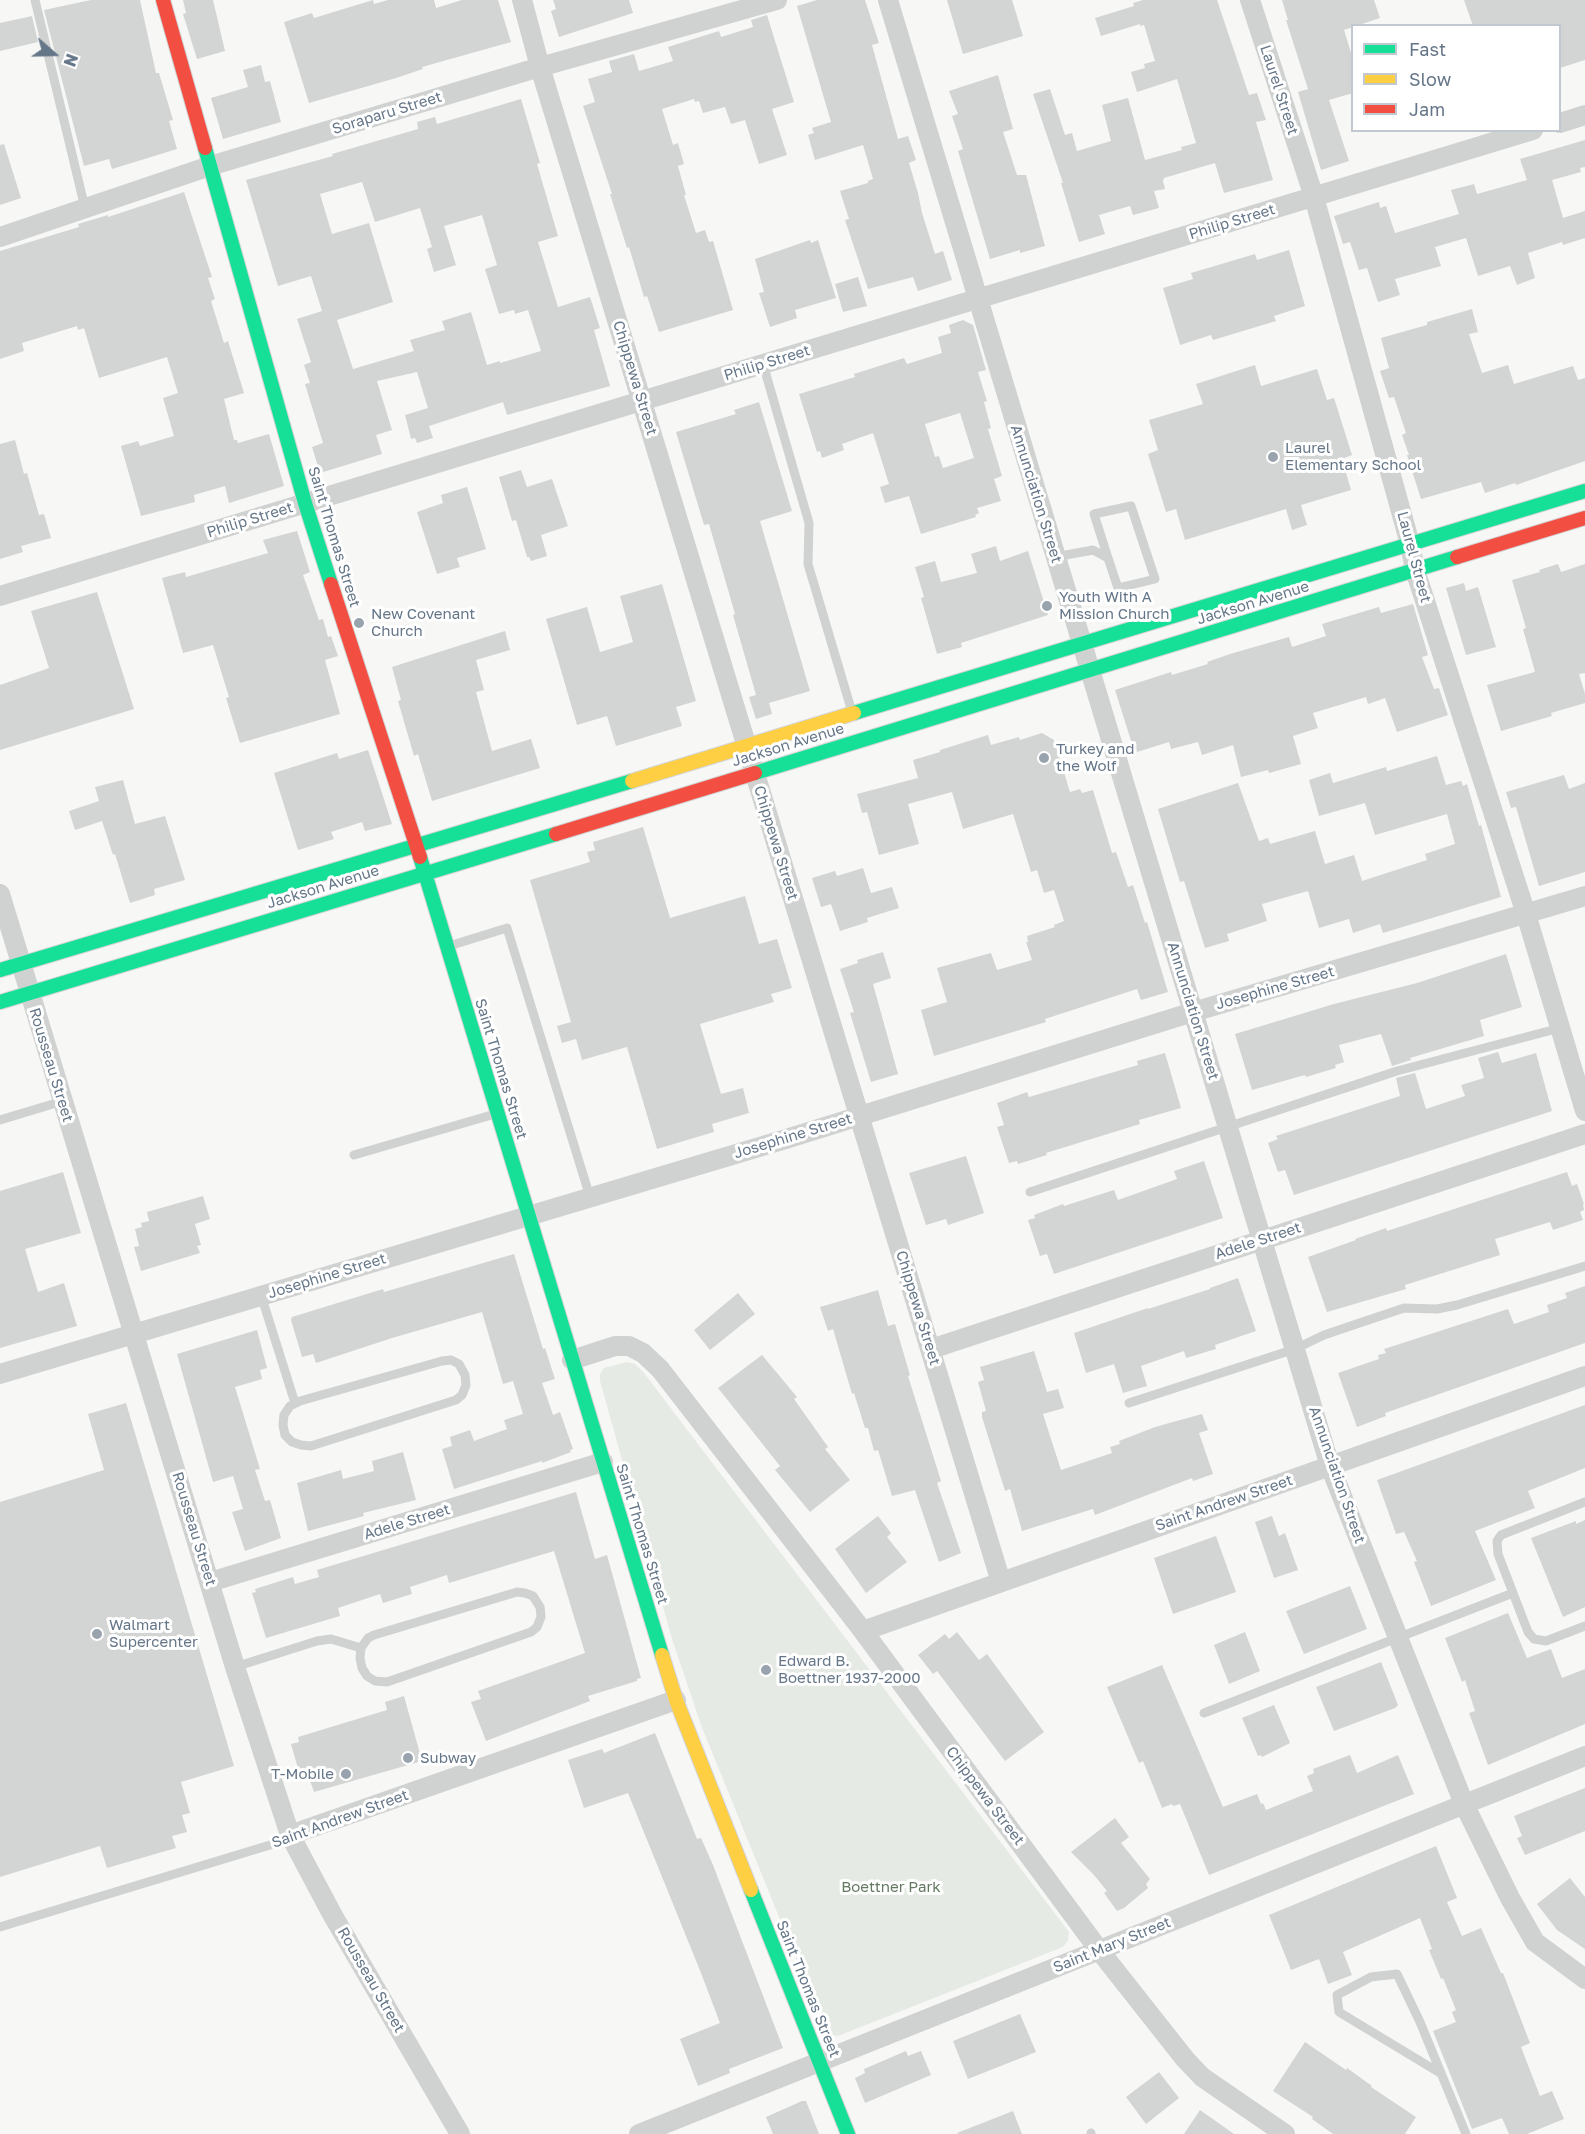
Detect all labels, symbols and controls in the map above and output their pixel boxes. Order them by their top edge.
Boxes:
north arrow [24,24,84,84]
legend [1351,24,1561,132]
text: Fast [1409,38,1446,60]
street label: Laurel Street [1256,43,1302,137]
text: N [59,51,82,69]
text: Slow [1409,68,1451,90]
street label: Soraparu Street [330,88,444,138]
text: Jam [1409,98,1445,120]
street label: Philip Street [1187,200,1277,244]
street label: Chippewa Street [609,319,661,437]
street label: Philip Street [722,341,812,385]
street label: Annunciation Street [1006,423,1066,565]
place label: Laurel Elementary School [1285,439,1421,474]
marker: Laurel Elementary School [1266,450,1280,464]
street label: Saint Thomas Street [304,464,364,610]
street label: Philip Street [205,498,295,542]
street label: Laurel Street [1393,509,1435,605]
street label: Jackson Avenue [1195,577,1311,629]
place label: Youth With A Mission Church [1059,588,1169,623]
marker: Youth With A Mission Church [1040,599,1054,613]
place label: New Covenant Church [371,605,475,640]
marker: New Covenant Church [352,616,366,630]
street label: Jackson Avenue [730,719,846,771]
place label: Turkey and the Wolf [1056,740,1135,775]
marker: Turkey and the Wolf [1037,751,1051,765]
street label: Chippewa Street [750,784,802,902]
street label: Jackson Avenue [265,861,381,913]
street label: Annunciation Street [1163,940,1223,1082]
street label: Josephine Street [1214,962,1336,1014]
street label: Saint Thomas Street [471,996,531,1142]
street label: Rousseau Street [25,1006,77,1124]
street label: Josephine Street [732,1109,854,1163]
street label: Adele Street [1213,1219,1303,1263]
street label: Josephine Street [266,1249,388,1303]
street label: Chippewa Street [892,1249,944,1367]
street label: Annunciation Street [1305,1404,1369,1546]
street label: Saint Thomas Street [612,1461,672,1607]
street label: Rousseau Street [168,1470,220,1588]
street label: Saint Andrew Street [1153,1471,1295,1535]
street label: Adele Street [362,1500,452,1544]
place label: Walmart Supercenter [109,1616,198,1651]
marker: Walmart Supercenter [90,1627,104,1641]
place label: Edward B. Boettner 1937-2000 [778,1652,920,1687]
marker: Edward B. Boettner 1937-2000 [759,1663,773,1677]
street label: Chippewa Street [942,1743,1028,1849]
place label: Subway [420,1749,476,1767]
marker: Subway [401,1751,415,1765]
place label: T-Mobile [271,1765,334,1783]
marker: T-Mobile [339,1767,353,1781]
street label: Saint Andrew Street [269,1786,411,1852]
park label: Boettner Park [841,1878,941,1896]
street label: Saint Mary Street [1051,1913,1173,1977]
street label: Saint Thomas Street [772,1918,844,2060]
street label: Rousseau Street [334,1924,408,2036]

